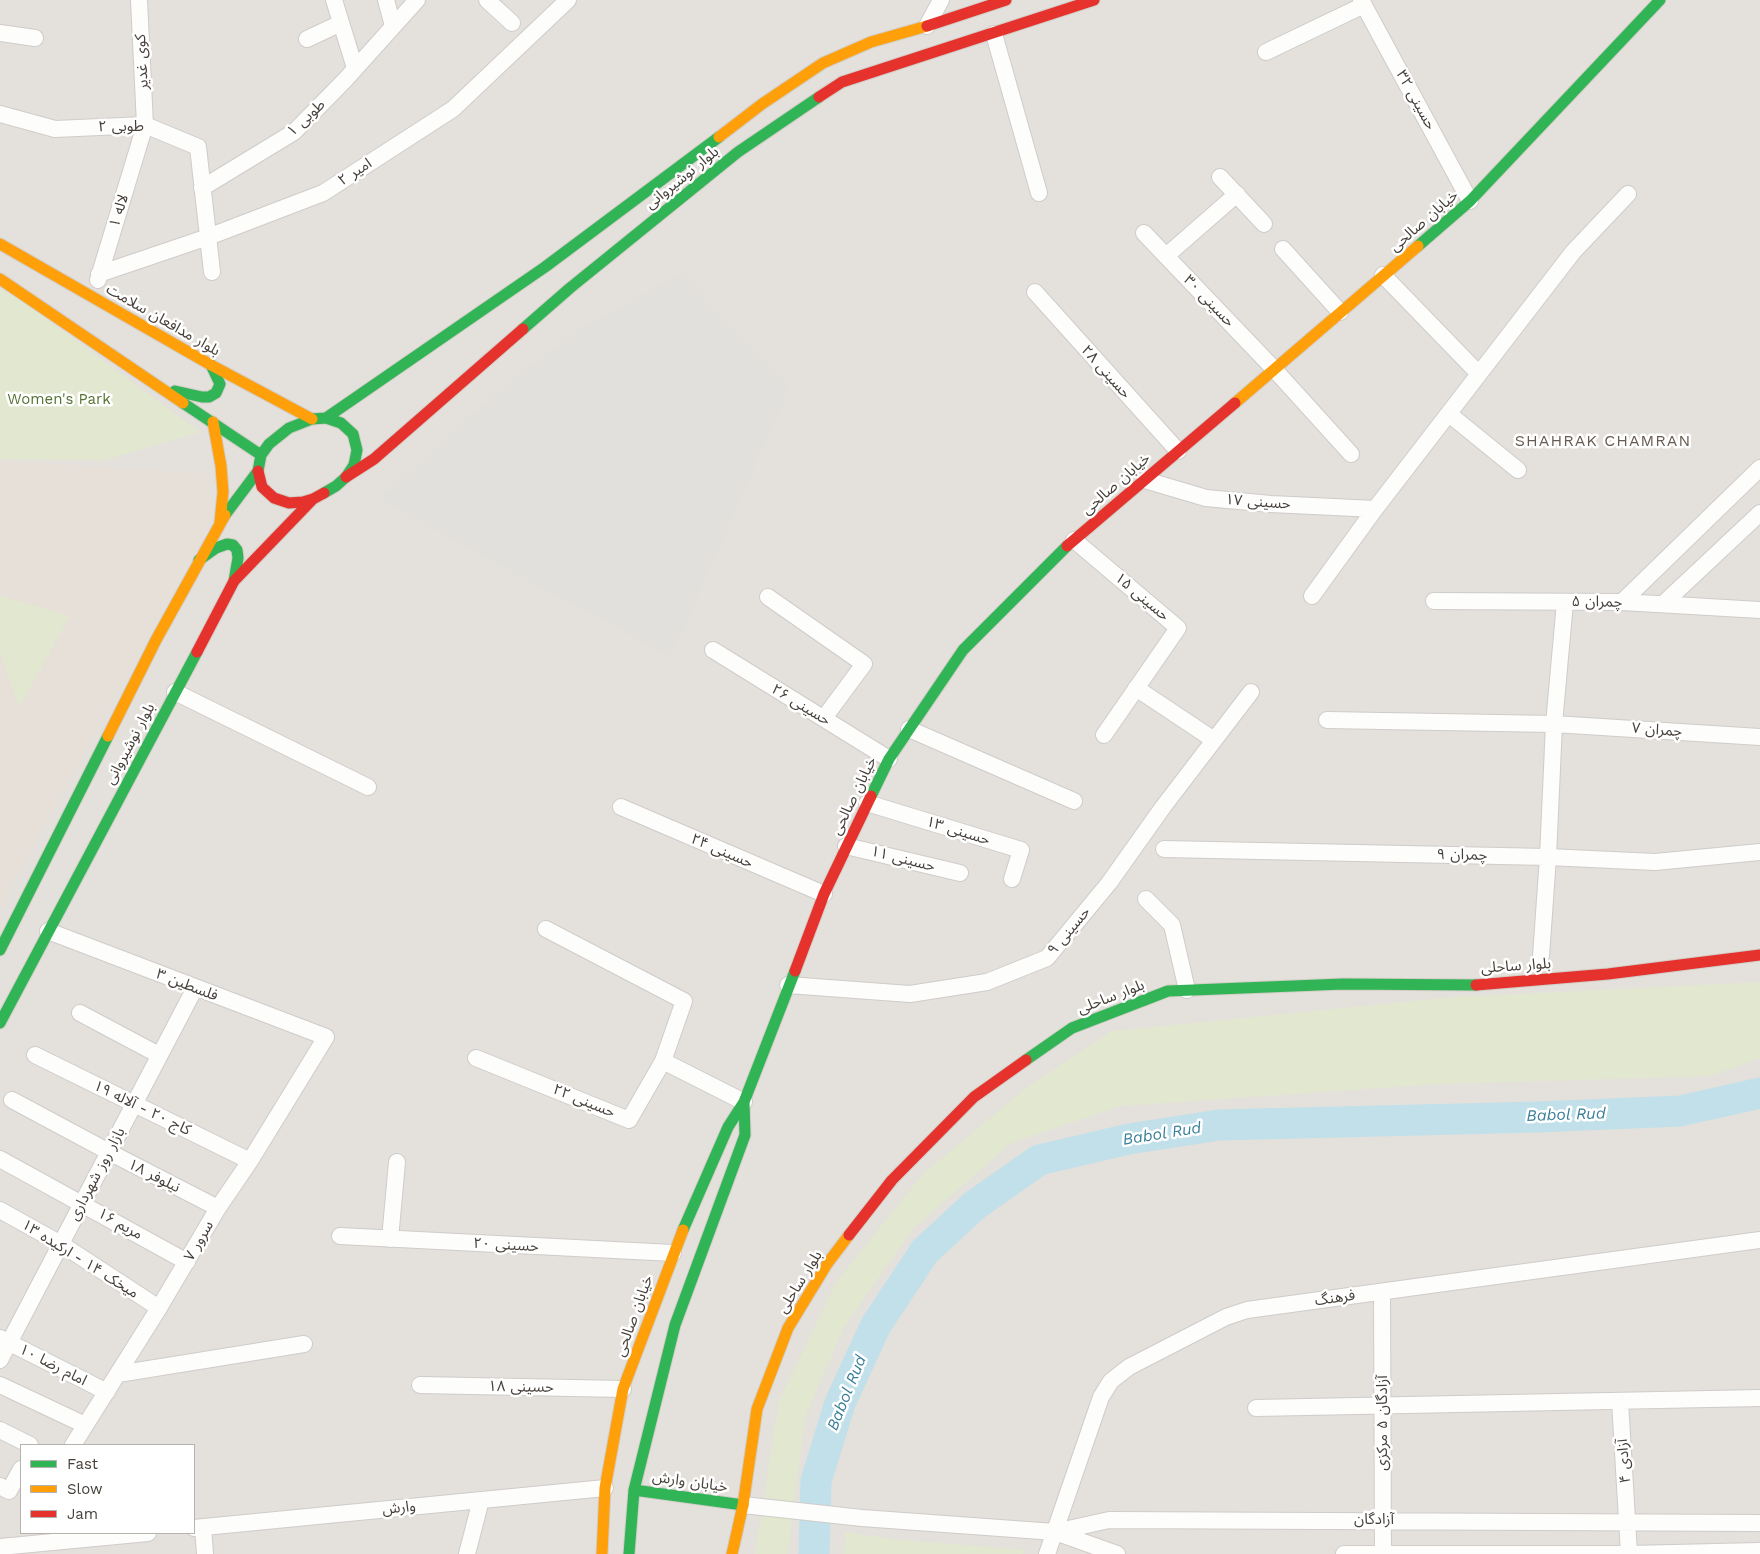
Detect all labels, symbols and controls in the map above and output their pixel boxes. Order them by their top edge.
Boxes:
street label: کوی غدیر [132,34,152,90]
street label: حسینی ۳۲ [1392,67,1440,133]
street label: طوبی ۱ [283,96,329,140]
street label: طوبی ۲ [98,118,144,136]
street label: بلوار نوشیروانی [642,143,722,213]
street label: امیر ۲ [335,154,375,190]
street label: خيابان صالحی [1386,186,1462,256]
street label: لاله ۱ [105,192,133,230]
street label: حسینی ۳۰ [1180,271,1238,331]
street label: بلوار مدافعان سلامت [103,280,223,360]
street label: حسینی ۲۸ [1077,342,1135,402]
park label: Women's Park [7,391,111,409]
district label: SHAHRAK CHAMRAN [1513,431,1693,451]
street label: خيابان صالحی [1078,449,1154,519]
street label: حسینی ۱۷ [1225,491,1291,513]
street label: حسینی ۱۵ [1111,569,1173,625]
street label: چمران ۵ [1572,593,1622,611]
street label: حسینی ۲۶ [768,680,834,730]
street label: بلوار نوشیروانی [101,700,159,788]
street label: چمران ۷ [1631,719,1683,741]
street label: خيابان صالحی [827,754,881,838]
street label: حسینی ۱۳ [924,813,992,849]
street label: حسینی ۲۴ [688,830,756,872]
street label: حسینی ۱۱ [869,842,937,876]
street label: چمران ۹ [1437,846,1487,864]
street label: حسینی ٩ [1044,903,1094,959]
street label: بلوار ساحلی [1480,955,1552,977]
street label: فلسطین ۳ [154,965,220,1005]
street label: بلوار ساحلی [1075,976,1147,1018]
street label: کاج ۲۰ - آلاله ۱۹ [90,1077,194,1139]
street label: حسینی ۲۲ [550,1080,618,1122]
water label: Babol Rud [1526,1104,1606,1126]
water label: Babol Rud [1121,1118,1203,1150]
street label: بازار روز شهرداری [65,1124,129,1224]
street label: نیلوفر ۱۸ [125,1155,183,1197]
street label: مریم ۱۶ [94,1204,146,1244]
street label: میخک ۱۴ - ارکیده ۱۳ [18,1216,142,1302]
street label: سرور ۷ [180,1218,218,1264]
street label: حسینی ٢٠ [473,1234,539,1256]
street label: بلوار ساحلی [774,1247,826,1317]
street label: خيابان صالحی [611,1273,657,1359]
street label: فرهنگ [1314,1286,1356,1310]
street label: امام رضا ۱۰ [16,1340,90,1390]
water label: Babol Rud [823,1353,871,1433]
street label: آزادگان ۵ مرکزی [1374,1375,1392,1471]
street label: حسینی ۱۸ [488,1377,554,1397]
street label: آزادی ۴ [1613,1438,1635,1484]
legend [20,1444,195,1534]
text: Fast [67,1455,98,1473]
street label: خیابان وارش [651,1468,729,1496]
text: Slow [67,1480,103,1498]
street label: وارش [381,1497,417,1519]
text: Jam [67,1505,98,1523]
street label: آزادگان [1354,1511,1394,1529]

